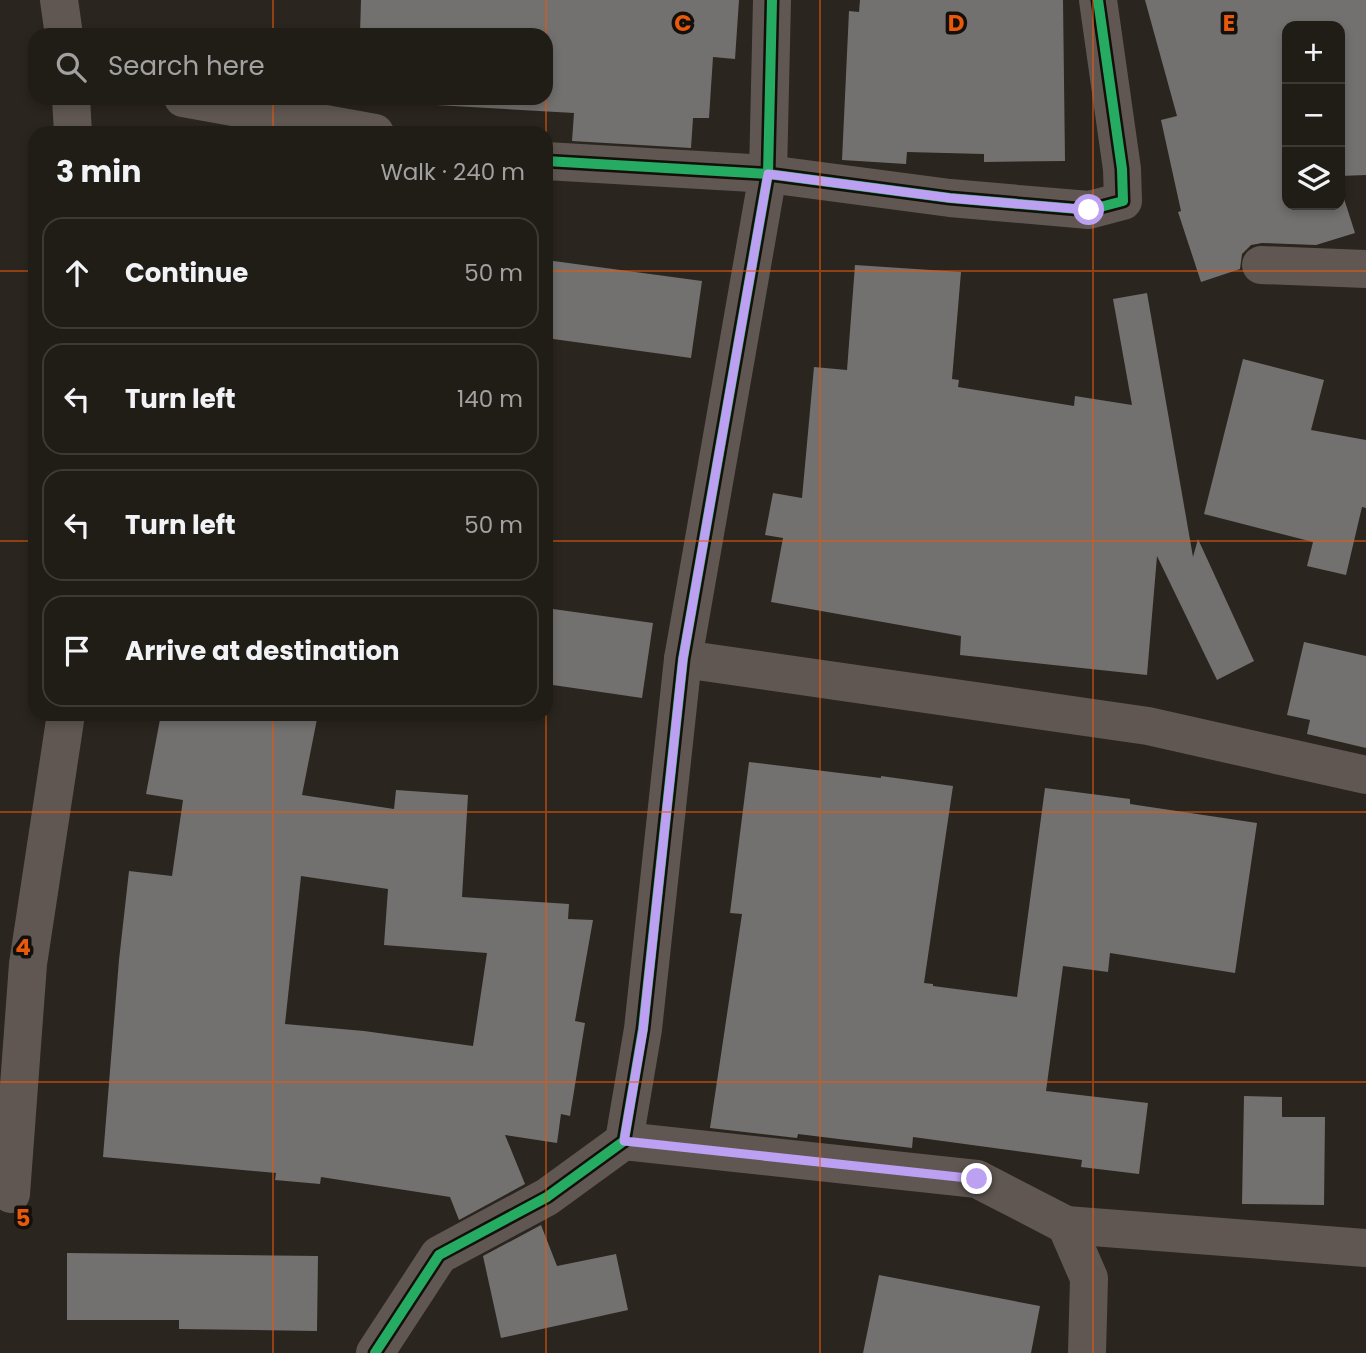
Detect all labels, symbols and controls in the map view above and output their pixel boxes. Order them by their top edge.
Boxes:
text: C [674,7,692,39]
text: D [948,7,964,39]
text: E [1223,7,1235,39]
map controls [1282,21,1345,210]
button: + [1282,21,1345,84]
search box [28,28,553,105]
icon: search [52,48,90,86]
text: Search here [108,48,265,84]
button: − [1282,84,1345,147]
button: layers [1282,147,1345,210]
text: 3 min [56,150,141,193]
text: Walk · 240 m [380,156,525,188]
route start [1073,194,1104,225]
icon: ahead [58,254,96,292]
text: Continue [125,255,248,291]
text: 50 m [464,257,523,289]
icon: left [58,380,96,418]
text: Turn left [125,381,236,417]
text: 140 m [457,383,523,415]
icon: left [58,506,96,544]
text: Turn left [125,507,236,543]
text: 50 m [464,509,523,541]
icon: arrive [58,632,96,670]
text: Arrive at destination [125,633,400,669]
text: 4 [15,931,31,963]
route end [961,1163,992,1194]
text: 5 [16,1202,30,1234]

